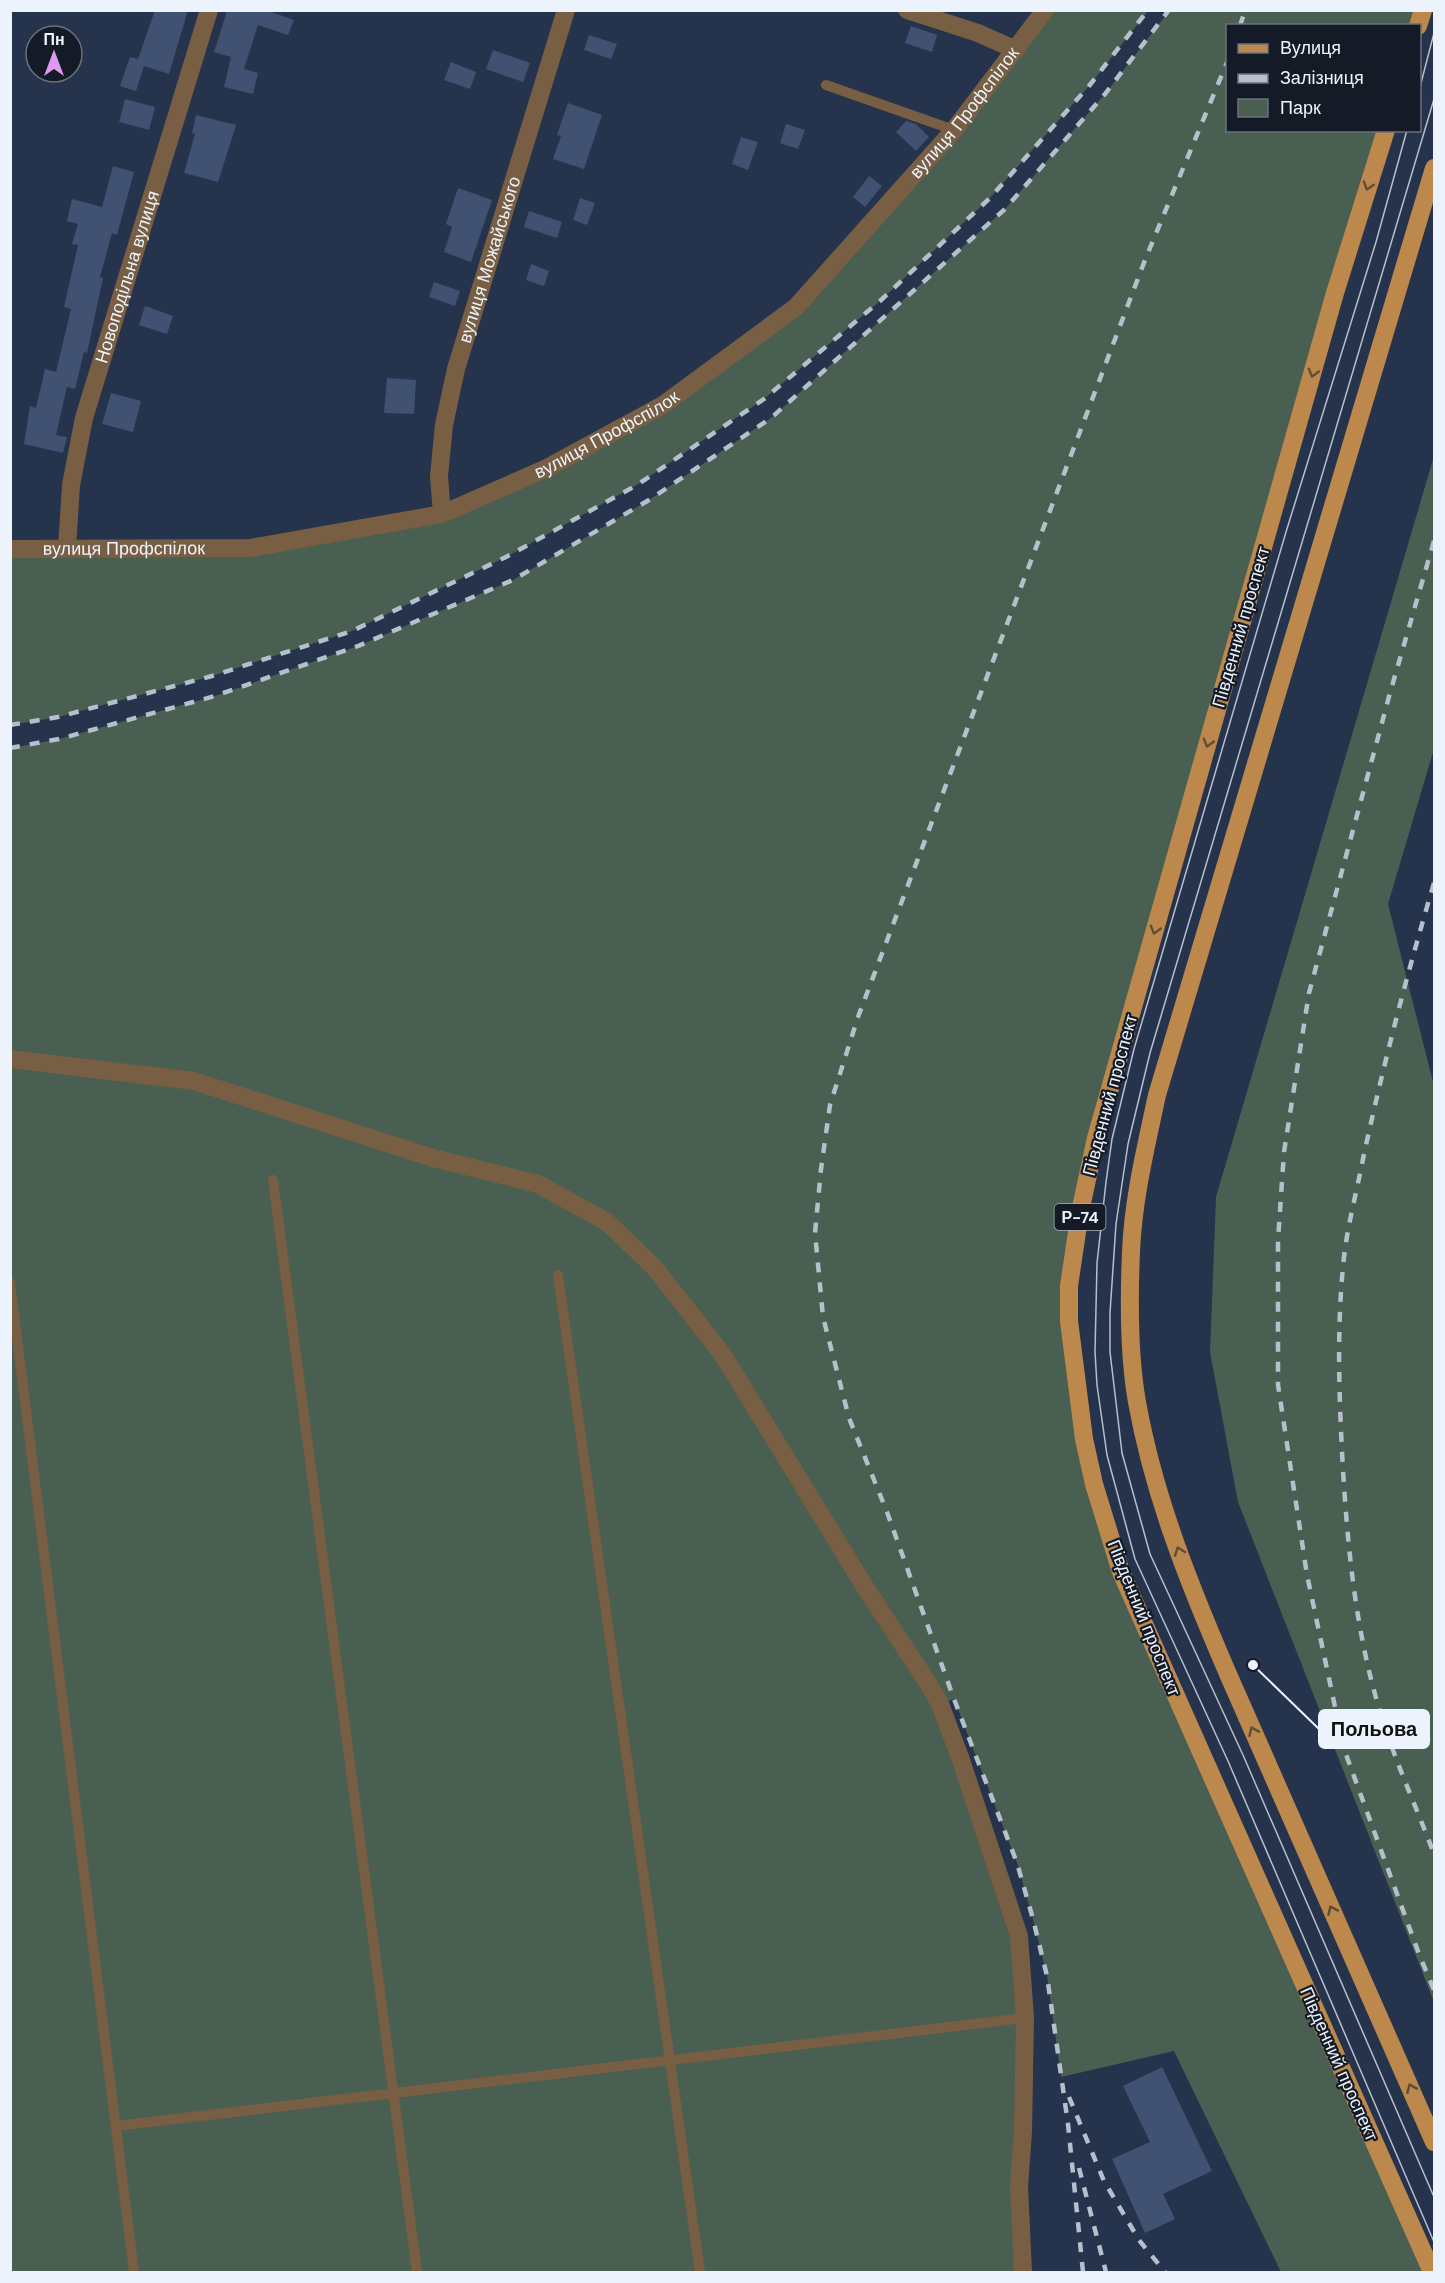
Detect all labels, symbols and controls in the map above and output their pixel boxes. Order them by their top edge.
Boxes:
north arrow [24,24,84,84]
legend [1226,24,1421,132]
text: Пн [43,29,65,50]
text: Вулиця [1280,36,1341,60]
street label: вулиця Профспілок [904,42,1025,184]
text: Залізниця [1280,66,1364,90]
text: Парк [1280,96,1321,120]
street label: вулиця Можайського [453,173,526,346]
one-way arrow [1363,180,1375,191]
street label: Новоподільна вулиця [89,188,165,366]
one-way arrow [1308,367,1320,378]
street label: вулиця Профспілок [530,385,684,484]
street label: вулиця Профспілок [43,536,205,561]
street label: Південний проспект [1207,544,1275,710]
one-way arrow [1203,737,1215,748]
one-way arrow [1150,924,1162,935]
street label: Південний проспект [1077,1012,1143,1178]
road number: Р-74 [1054,1204,1106,1230]
street label: Південний проспект [1102,1536,1186,1700]
one-way arrow [1173,1546,1186,1557]
callout: Польова [1319,1710,1429,1748]
text: Польова [1331,1716,1418,1742]
one-way arrow [1248,1727,1260,1738]
one-way arrow [1327,1905,1339,1916]
street label: Південний проспект [1294,1983,1384,2145]
one-way arrow [1406,2084,1418,2095]

